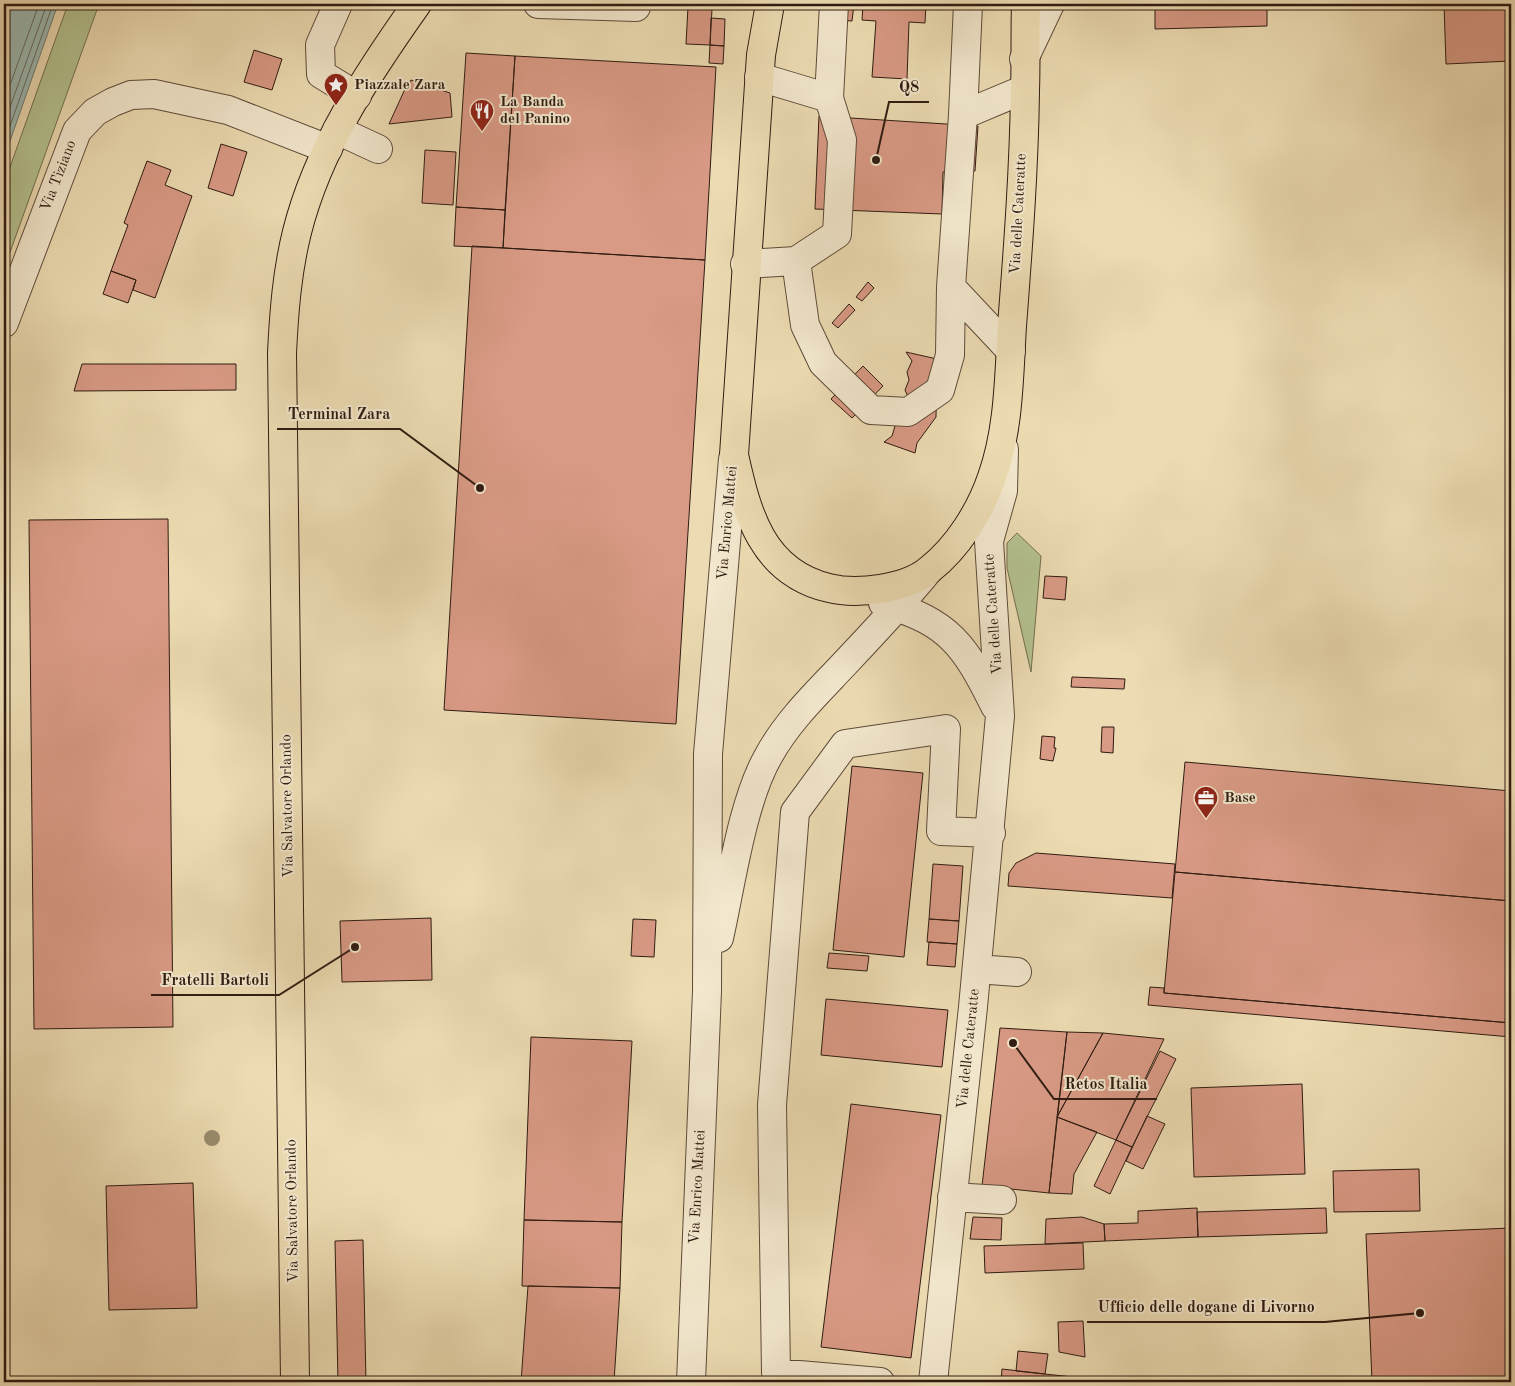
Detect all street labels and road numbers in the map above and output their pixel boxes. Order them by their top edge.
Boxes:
street label: Via Tiziano [39,138,79,214]
street label: Via delle Cateratte [1008,153,1030,275]
street label: Via Enrico Mattei [716,465,740,581]
street label: Via delle Cateratte [982,553,1006,675]
street label: Via Salvatore Orlando [279,734,297,878]
street label: Via delle Cateratte [955,988,983,1110]
street label: Via Enrico Mattei [688,1129,708,1245]
street label: Via Salvatore Orlando [284,1139,302,1283]

